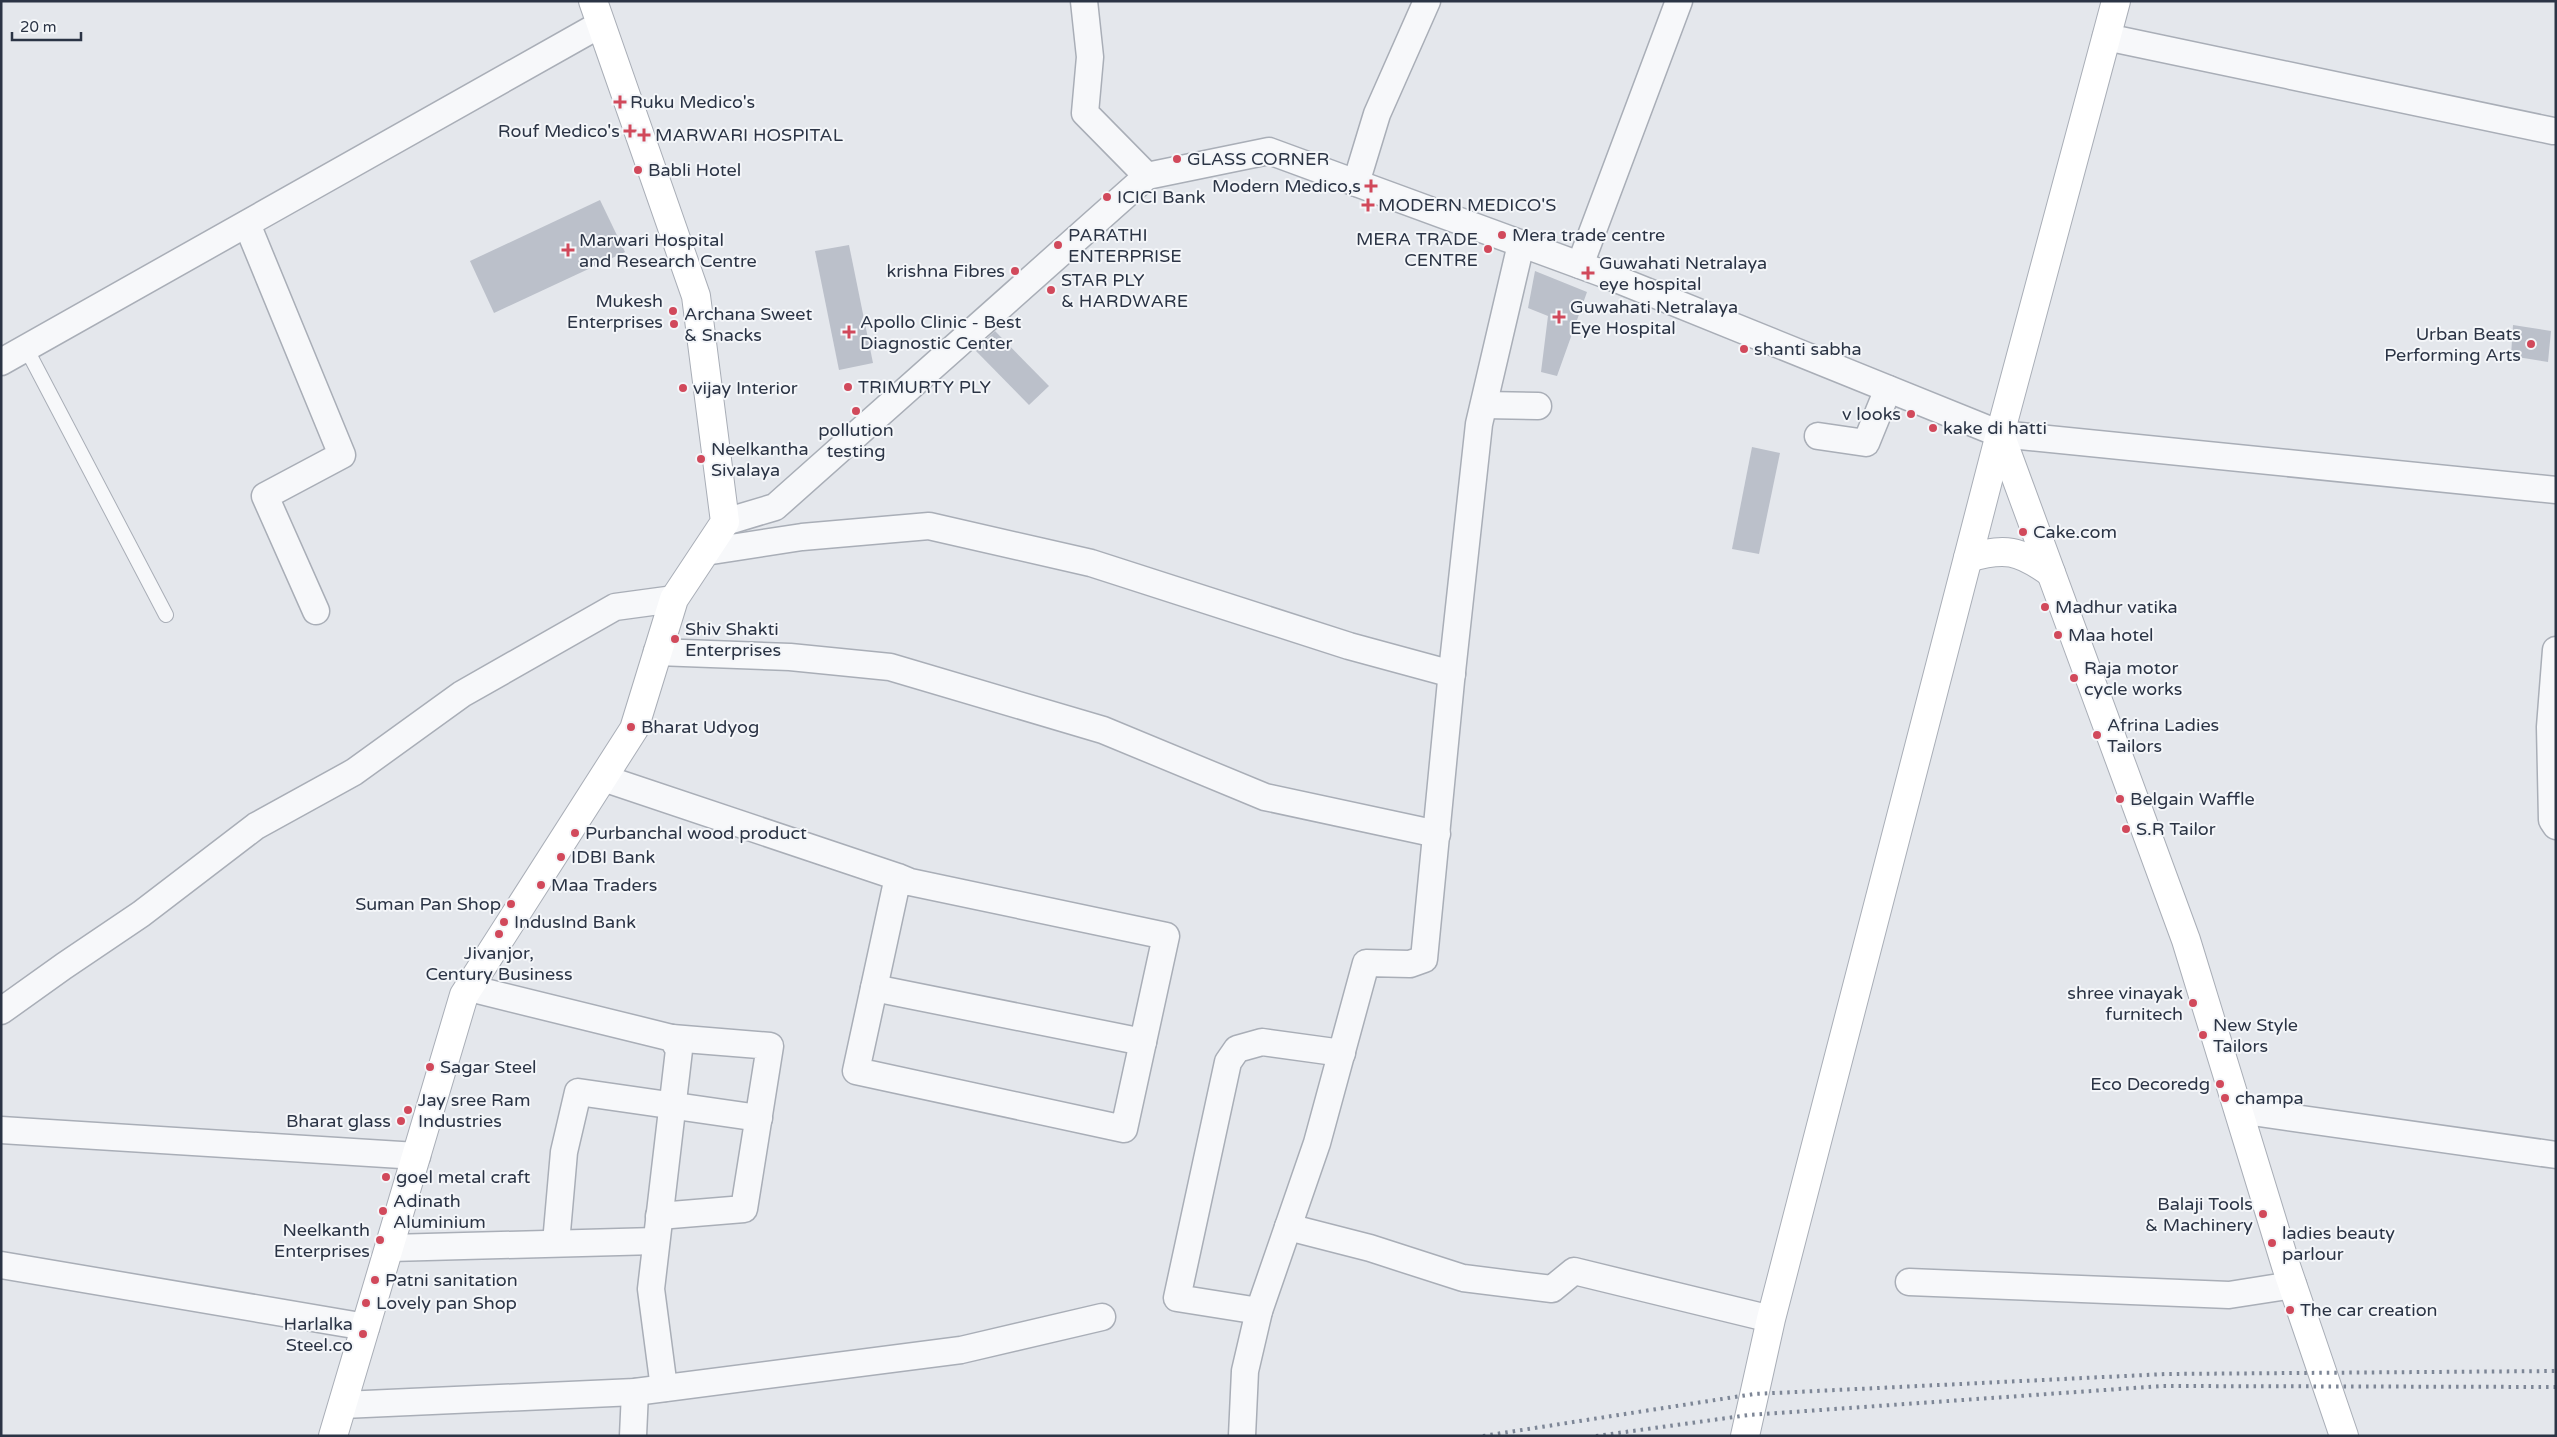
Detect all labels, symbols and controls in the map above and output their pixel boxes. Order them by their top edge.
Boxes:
scale bar [12,10,81,42]
text: 20 m [20,18,57,36]
place label: Ruku Medico's [630,91,755,113]
marker: Ruku Medico's [614,96,626,108]
place label: Rouf Medico's [498,120,620,142]
place label: MARWARI HOSPITAL [655,124,844,146]
marker: Rouf Medico's [624,125,636,137]
marker: MARWARI HOSPITAL [637,128,651,142]
place label: GLASS CORNER [1187,148,1329,170]
marker: GLASS CORNER [1171,153,1183,165]
place label: Babli Hotel [648,159,741,181]
marker: Babli Hotel [632,164,644,176]
place label: Modern Medico,s [1212,175,1361,197]
marker: Modern Medico,s [1365,180,1377,192]
place label: ICICI Bank [1117,186,1206,208]
marker: ICICI Bank [1101,191,1113,203]
place label: MODERN MEDICO'S [1378,194,1556,216]
marker: MODERN MEDICO'S [1362,199,1374,211]
place label: PARATHI ENTERPRISE [1068,224,1182,267]
place label: Mera trade centre [1512,224,1665,246]
place label: MERA TRADE CENTRE [1356,228,1478,271]
place label: Marwari Hospital and Research Centre [579,229,757,272]
marker: Mera trade centre [1496,229,1508,241]
marker: PARATHI ENTERPRISE [1052,239,1064,251]
marker: Marwari Hospital and Research Centre [561,243,575,257]
marker: MERA TRADE CENTRE [1482,243,1494,255]
place label: Guwahati Netralaya eye hospital [1599,252,1767,295]
place label: krishna Fibres [886,260,1005,282]
marker: krishna Fibres [1009,265,1021,277]
marker: Guwahati Netralaya eye hospital [1581,266,1595,280]
place label: STAR PLY & HARDWARE [1061,269,1188,312]
marker: STAR PLY & HARDWARE [1045,284,1057,296]
place label: Mukesh Enterprises [567,290,663,333]
place label: Guwahati Netralaya Eye Hospital [1570,296,1738,339]
place label: Archana Sweet & Snacks [684,303,812,346]
marker: Mukesh Enterprises [667,305,679,317]
marker: Guwahati Netralaya Eye Hospital [1552,310,1566,324]
place label: Apollo Clinic - Best Diagnostic Center [860,311,1022,354]
marker: Archana Sweet & Snacks [668,318,680,330]
place label: Urban Beats Performing Arts [2384,323,2521,366]
marker: Apollo Clinic - Best Diagnostic Center [842,325,856,339]
place label: shanti sabha [1754,338,1862,360]
marker: Urban Beats Performing Arts [2525,338,2537,350]
marker: shanti sabha [1738,343,1750,355]
place label: TRIMURTY PLY [858,376,992,398]
place label: vijay Interior [693,377,798,399]
marker: TRIMURTY PLY [842,381,854,393]
marker: vijay Interior [677,382,689,394]
place label: v looks [1842,403,1901,425]
marker: pollution testing [850,405,862,417]
marker: v looks [1905,408,1917,420]
place label: kake di hatti [1943,417,2047,439]
place label: pollution testing [818,419,894,462]
marker: kake di hatti [1927,422,1939,434]
place label: Neelkantha Sivalaya [711,438,809,481]
marker: Neelkantha Sivalaya [695,453,707,465]
place label: Cake.com [2033,521,2117,543]
marker: Cake.com [2017,526,2029,538]
place label: Madhur vatika [2055,596,2178,618]
marker: Madhur vatika [2039,601,2051,613]
place label: Shiv Shakti Enterprises [685,618,781,661]
place label: Maa hotel [2068,624,2154,646]
marker: Maa hotel [2052,629,2064,641]
marker: Shiv Shakti Enterprises [669,633,681,645]
place label: Raja motor cycle works [2084,657,2182,700]
marker: Raja motor cycle works [2068,672,2080,684]
place label: Afrina Ladies Tailors [2107,714,2219,757]
place label: Bharat Udyog [641,716,759,738]
marker: Bharat Udyog [625,721,637,733]
marker: Afrina Ladies Tailors [2091,729,2103,741]
place label: Belgain Waffle [2130,788,2255,810]
marker: Belgain Waffle [2114,793,2126,805]
place label: S.R Tailor [2136,818,2216,840]
place label: Purbanchal wood product [585,822,807,844]
marker: S.R Tailor [2120,823,2132,835]
marker: Purbanchal wood product [569,827,581,839]
place label: IDBI Bank [571,846,655,868]
marker: IDBI Bank [555,851,567,863]
place label: Maa Traders [551,874,657,896]
marker: Maa Traders [535,879,547,891]
place label: Suman Pan Shop [355,893,501,915]
marker: Suman Pan Shop [505,898,517,910]
place label: IndusInd Bank [514,911,636,933]
marker: IndusInd Bank [498,916,510,928]
marker: Jivanjor, Century Business [493,928,505,940]
place label: Jivanjor, Century Business [425,942,573,985]
place label: shree vinayak furnitech [2067,982,2183,1025]
marker: shree vinayak furnitech [2187,997,2199,1009]
place label: New Style Tailors [2213,1014,2298,1057]
marker: New Style Tailors [2197,1029,2209,1041]
place label: Sagar Steel [440,1056,537,1078]
marker: Sagar Steel [424,1061,436,1073]
place label: Eco Decoredg [2090,1073,2210,1095]
marker: Eco Decoredg [2214,1078,2226,1090]
place label: champa [2235,1087,2304,1109]
place label: Jay sree Ram Industries [418,1089,530,1132]
marker: champa [2219,1092,2231,1104]
marker: Jay sree Ram Industries [402,1104,414,1116]
place label: Bharat glass [286,1110,391,1132]
marker: Bharat glass [395,1115,407,1127]
place label: goel metal craft [396,1166,531,1188]
marker: goel metal craft [380,1171,392,1183]
place label: Adinath Aluminium [393,1190,486,1233]
place label: Balaji Tools & Machinery [2145,1193,2253,1236]
marker: Adinath Aluminium [377,1205,389,1217]
marker: Balaji Tools & Machinery [2257,1208,2269,1220]
place label: Neelkanth Enterprises [274,1219,370,1262]
place label: ladies beauty parlour [2282,1222,2395,1265]
marker: Neelkanth Enterprises [374,1234,386,1246]
marker: ladies beauty parlour [2266,1237,2278,1249]
place label: Patni sanitation [385,1269,518,1291]
marker: Patni sanitation [369,1274,381,1286]
place label: Lovely pan Shop [376,1292,517,1314]
marker: Lovely pan Shop [360,1297,372,1309]
place label: The car creation [2300,1299,2438,1321]
marker: The car creation [2284,1304,2296,1316]
place label: Harlalka Steel.co [284,1313,353,1356]
marker: Harlalka Steel.co [357,1328,369,1340]

